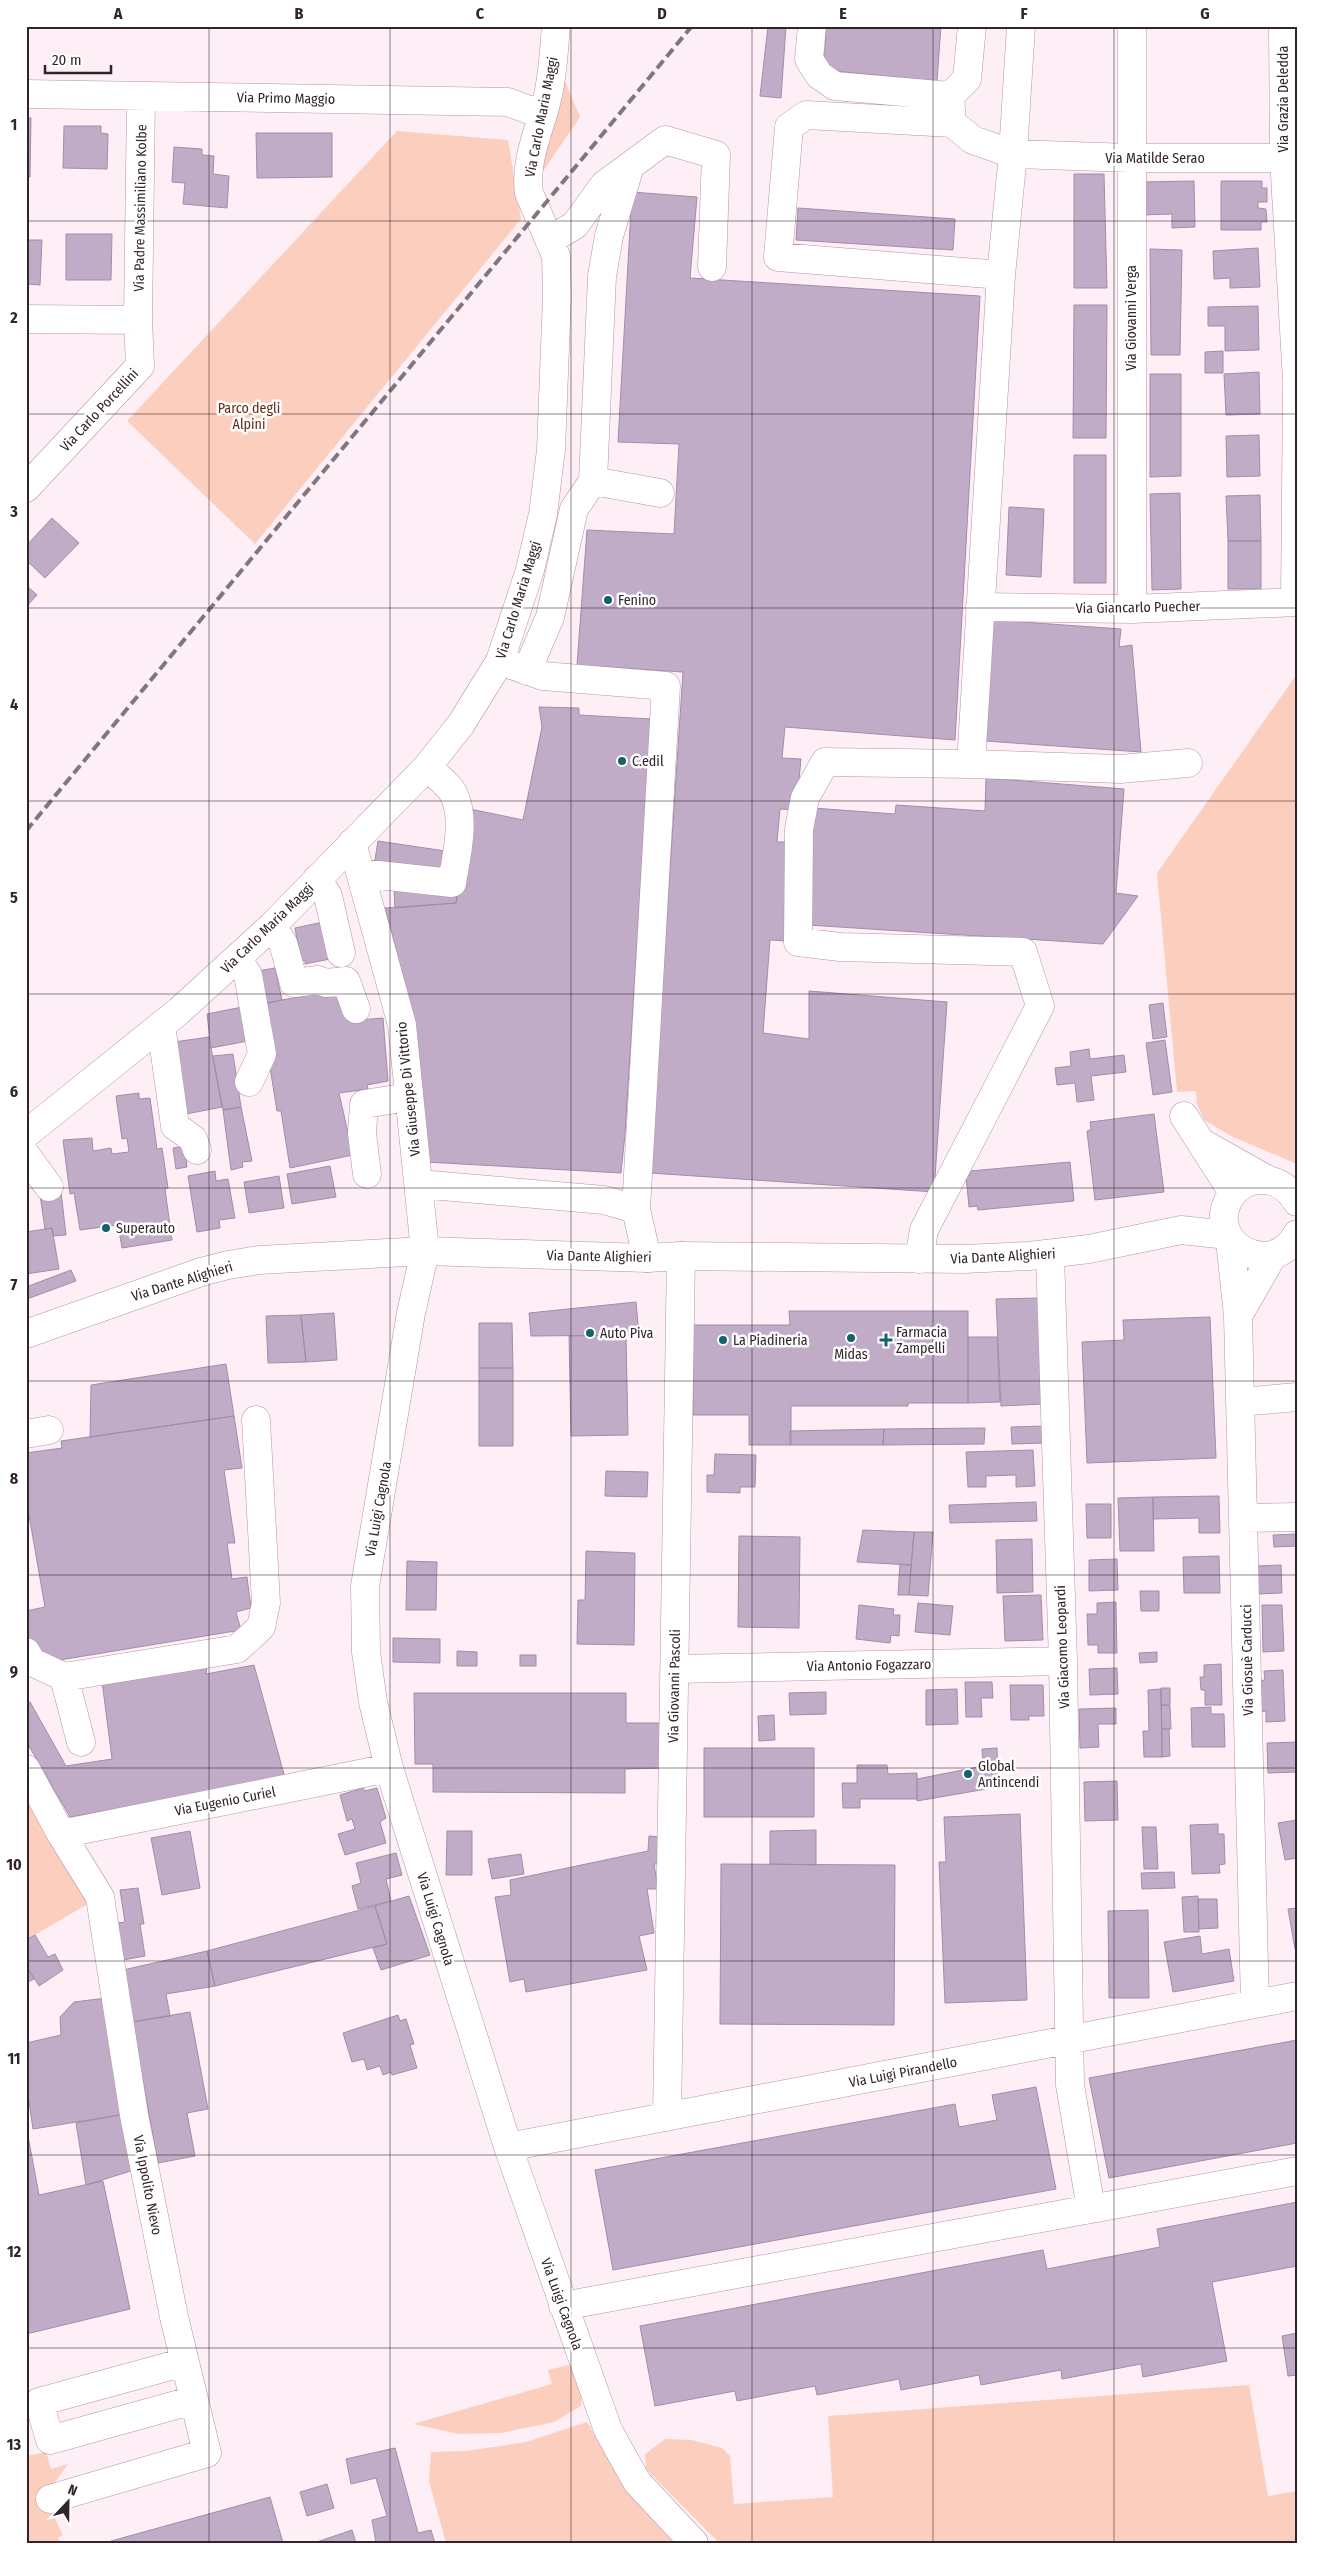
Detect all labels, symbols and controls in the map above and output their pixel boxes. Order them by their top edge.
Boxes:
text: A [113,4,123,23]
text: B [295,4,304,23]
text: C [476,4,485,23]
text: D [657,4,667,23]
text: E [839,4,847,23]
text: F [1020,4,1028,23]
text: G [1200,4,1210,23]
scale bar [45,42,111,74]
street label: Via Grazia Deledda [1275,45,1292,152]
text: 20 m [52,51,82,69]
street label: Via Carlo Maria Maggi [521,55,562,179]
street label: Via Primo Maggio [237,89,335,108]
text: 1 [11,115,17,134]
street label: Via Padre Massimiliano Kolbe [131,124,150,292]
street label: Via Matilde Serao [1105,150,1205,167]
street label: Via Giovanni Verga [1123,265,1140,371]
text: 2 [9,308,18,327]
street label: Via Carlo Porcellini [57,365,142,455]
park label: Parco degli Alpini [218,400,280,433]
text: 3 [9,502,18,521]
street label: Via Carlo Maria Maggi [492,539,545,661]
place label: Fenino [618,592,656,609]
marker: Fenino [602,594,614,606]
street label: Via Giancarlo Puecher [1075,598,1201,617]
text: 4 [10,695,18,714]
place label: C.edil [632,753,664,770]
marker: C.edil [616,755,628,767]
street label: Via Carlo Maria Maggi [217,880,317,977]
text: 5 [10,888,18,907]
street label: Via Giuseppe Di Vittorio [393,1021,424,1157]
text: 6 [10,1082,18,1101]
place label: Superauto [116,1220,175,1237]
marker: Superauto [100,1222,112,1234]
street label: Via Dante Alighieri [950,1245,1056,1268]
street label: Via Dante Alighieri [546,1247,652,1266]
street label: Via Dante Alighieri [129,1258,235,1305]
text: 7 [11,1275,18,1294]
place label: Farmacia Zampelli [896,1324,947,1357]
place label: Auto Piva [600,1325,654,1342]
marker: Auto Piva [584,1327,596,1339]
place label: La Piadineria [733,1332,808,1349]
marker: Midas [845,1332,857,1344]
marker: La Piadineria [717,1334,729,1346]
marker: Farmacia Zampelli [880,1334,892,1346]
place label: Midas [834,1346,868,1363]
street label: Via Luigi Cagnola [362,1460,395,1558]
text: 8 [10,1469,19,1488]
street label: Via Giacomo Leopardi [1052,1585,1073,1709]
street label: Via Giosuè Carducci [1238,1604,1257,1716]
street label: Via Giovanni Pascoli [665,1629,684,1743]
street label: Via Antonio Fogazzaro [807,1656,931,1675]
text: 9 [10,1662,18,1681]
place label: Global Antincendi [978,1758,1039,1791]
marker: Global Antincendi [962,1768,974,1780]
street label: Via Eugenio Curiel [173,1783,277,1820]
text: 10 [6,1855,22,1874]
street label: Via Luigi Cagnola [413,1870,458,1968]
text: 11 [7,2049,21,2068]
street label: Via Luigi Pirandello [848,2054,959,2091]
street label: Via Ippolito Nievo [129,2134,166,2236]
text: 12 [7,2242,22,2261]
street label: Via Luigi Cagnola [537,2256,586,2353]
text: 13 [7,2435,22,2454]
north arrow [42,2476,92,2526]
text: N [66,2481,80,2500]

